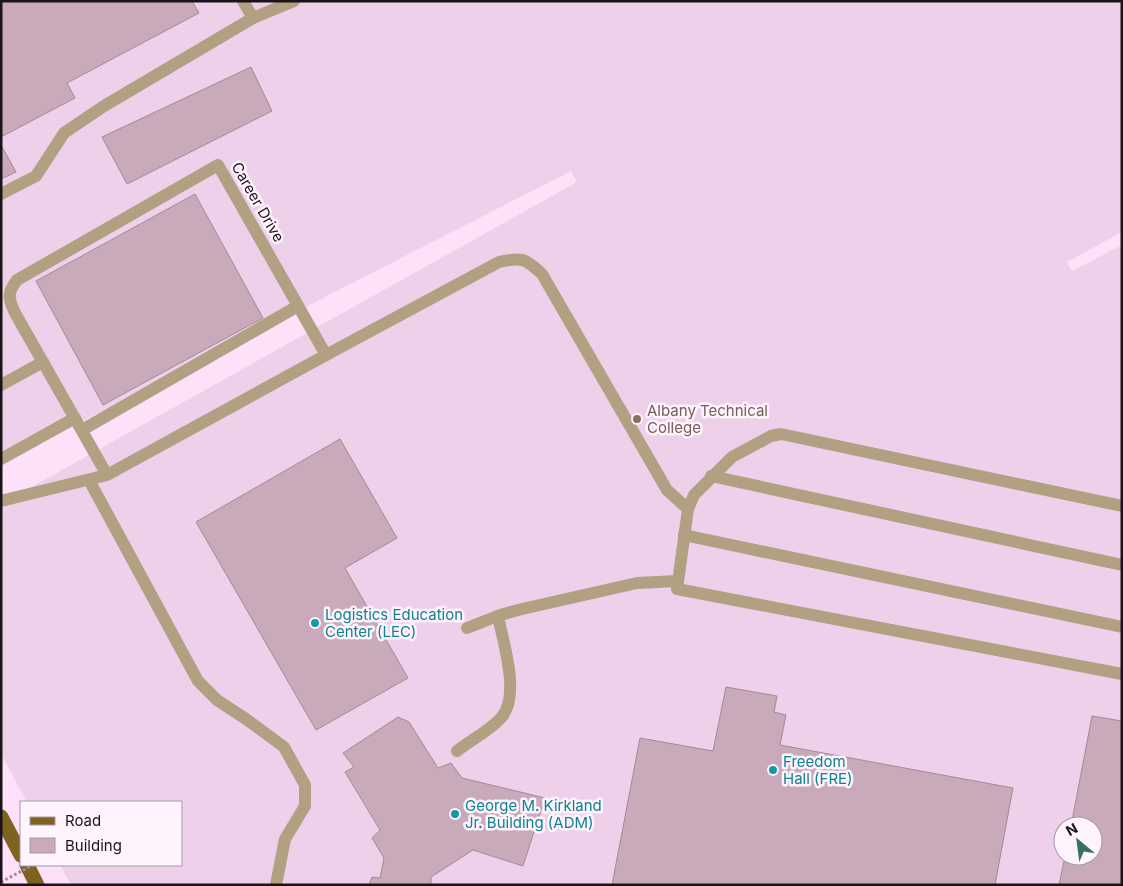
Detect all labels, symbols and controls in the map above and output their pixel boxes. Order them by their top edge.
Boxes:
street label: Career Drive [227,159,289,245]
place label: Albany Technical College [647,401,768,437]
marker: Albany Technical College [631,413,643,425]
place label: Logistics Education Center (LEC) [325,605,463,641]
marker: Logistics Education Center (LEC) [309,617,321,629]
place label: Freedom Hall (FRE) [783,752,853,788]
marker: Freedom Hall (FRE) [767,764,779,776]
place label: George M. Kirkland Jr. Building (ADM) [465,796,602,832]
legend [20,801,182,866]
marker: George M. Kirkland Jr. Building (ADM) [449,808,461,820]
text: Road [65,811,101,830]
north arrow [1053,816,1103,866]
text: N [1063,819,1080,839]
text: Building [65,836,122,855]

